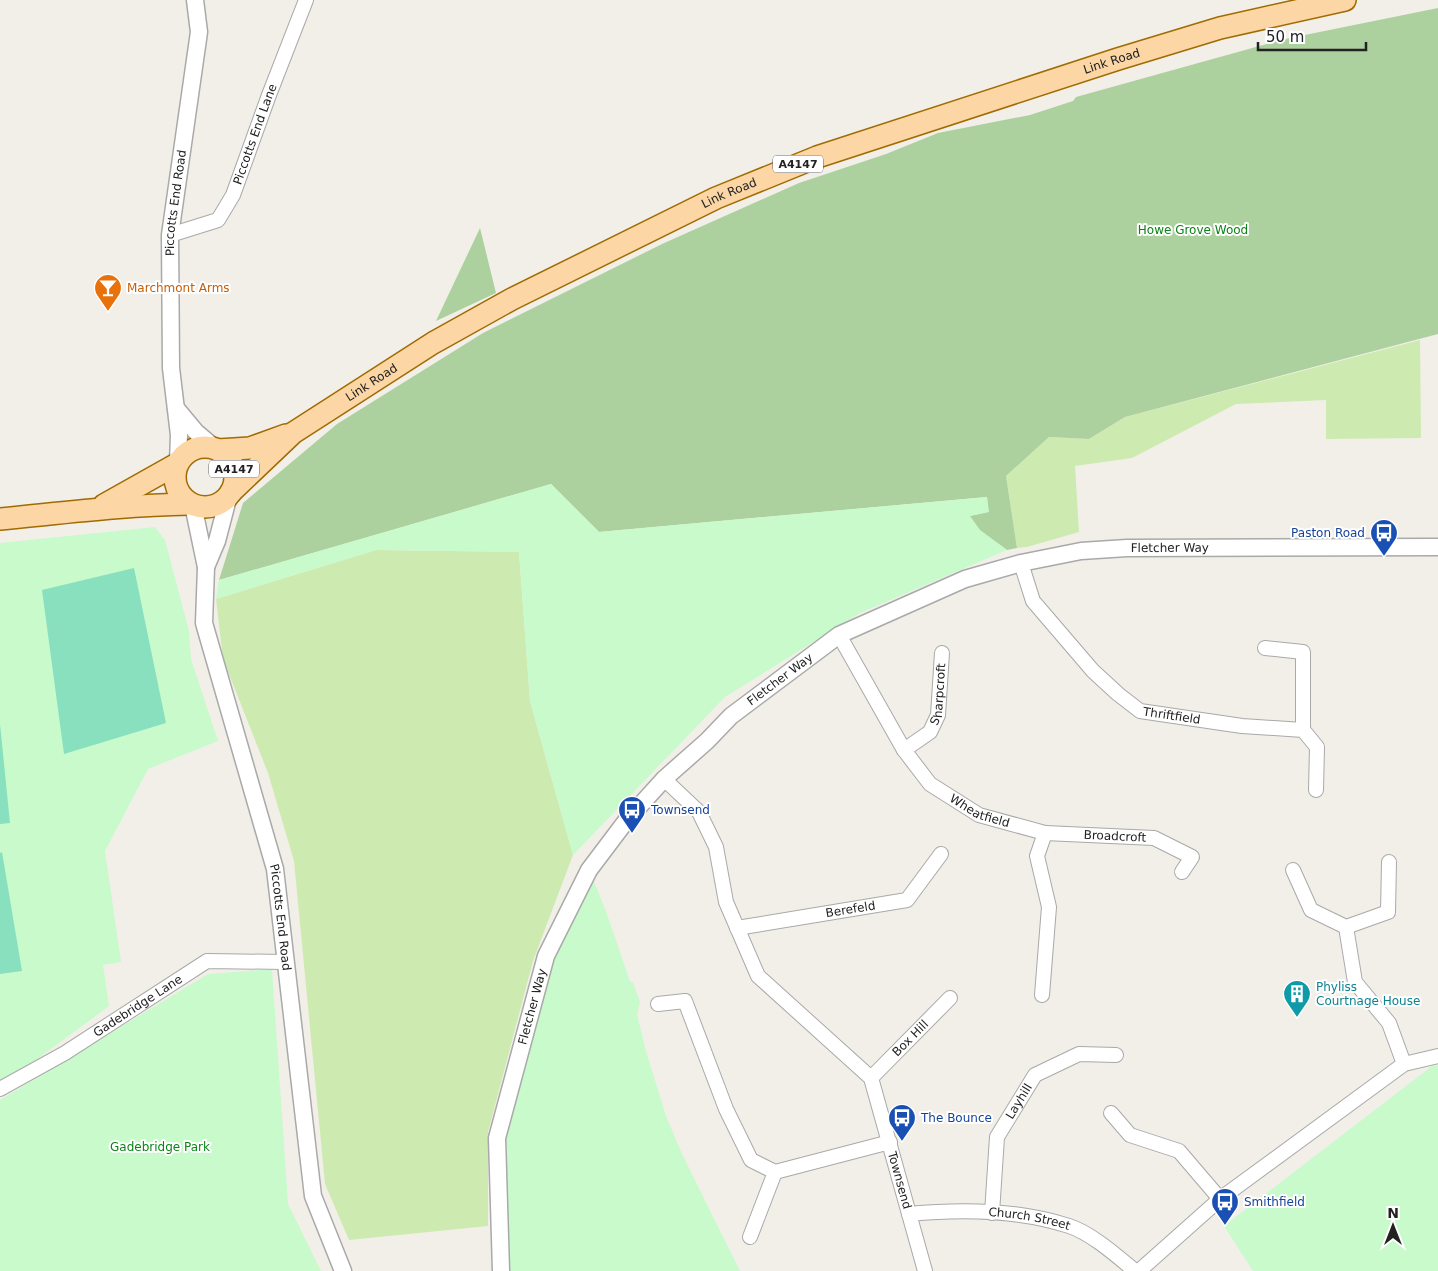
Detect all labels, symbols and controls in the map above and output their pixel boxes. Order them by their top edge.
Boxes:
scale bar [1258,20,1366,52]
text: 50 m [1266,28,1304,46]
street label: Link Road [1082,46,1142,77]
street label: Piccotts End Lane [230,82,280,187]
street label: Piccotts End Road [163,149,189,256]
road number: A4147 [773,156,823,172]
street label: Link Road [699,175,759,211]
park label: Howe Grove Wood [1138,223,1248,237]
bar icon: Marchmont Arms [93,273,123,312]
place label: Marchmont Arms [127,281,230,295]
street label: Link Road [343,361,400,404]
road number: A4147 [209,460,259,478]
bus stop icon: Paston Road [1369,518,1399,557]
place label: Paston Road [1291,526,1365,540]
street label: Fletcher Way [1131,541,1209,555]
street label: Fletcher Way [744,650,816,708]
street label: Sharpcroft [927,663,948,728]
street label: Thriftfield [1141,704,1201,727]
street label: Wheatfield [947,791,1011,830]
bus stop icon: Townsend [617,795,647,834]
place label: Townsend [650,803,710,817]
street label: Broadcroft [1083,828,1147,845]
street label: Piccotts End Road [267,862,294,971]
street label: Berefeld [825,898,876,920]
street label: Fletcher Way [515,967,549,1046]
street label: Gadebridge Lane [91,972,185,1040]
building icon: Phyliss Courtnage House [1282,979,1312,1018]
place label: Phyliss Courtnage House [1316,980,1420,1008]
street label: Box Hill [889,1017,931,1059]
street label: Layhill [1003,1081,1035,1122]
bus stop icon: The Bounce [887,1103,917,1142]
place label: The Bounce [920,1111,992,1125]
park label: Gadebridge Park [110,1140,210,1154]
street label: Townsend [885,1149,914,1211]
bus stop icon: Smithfield [1210,1187,1240,1226]
place label: Smithfield [1244,1195,1305,1209]
north arrow [1368,1201,1418,1251]
street label: Church Street [988,1205,1072,1233]
text: N [1387,1205,1399,1221]

